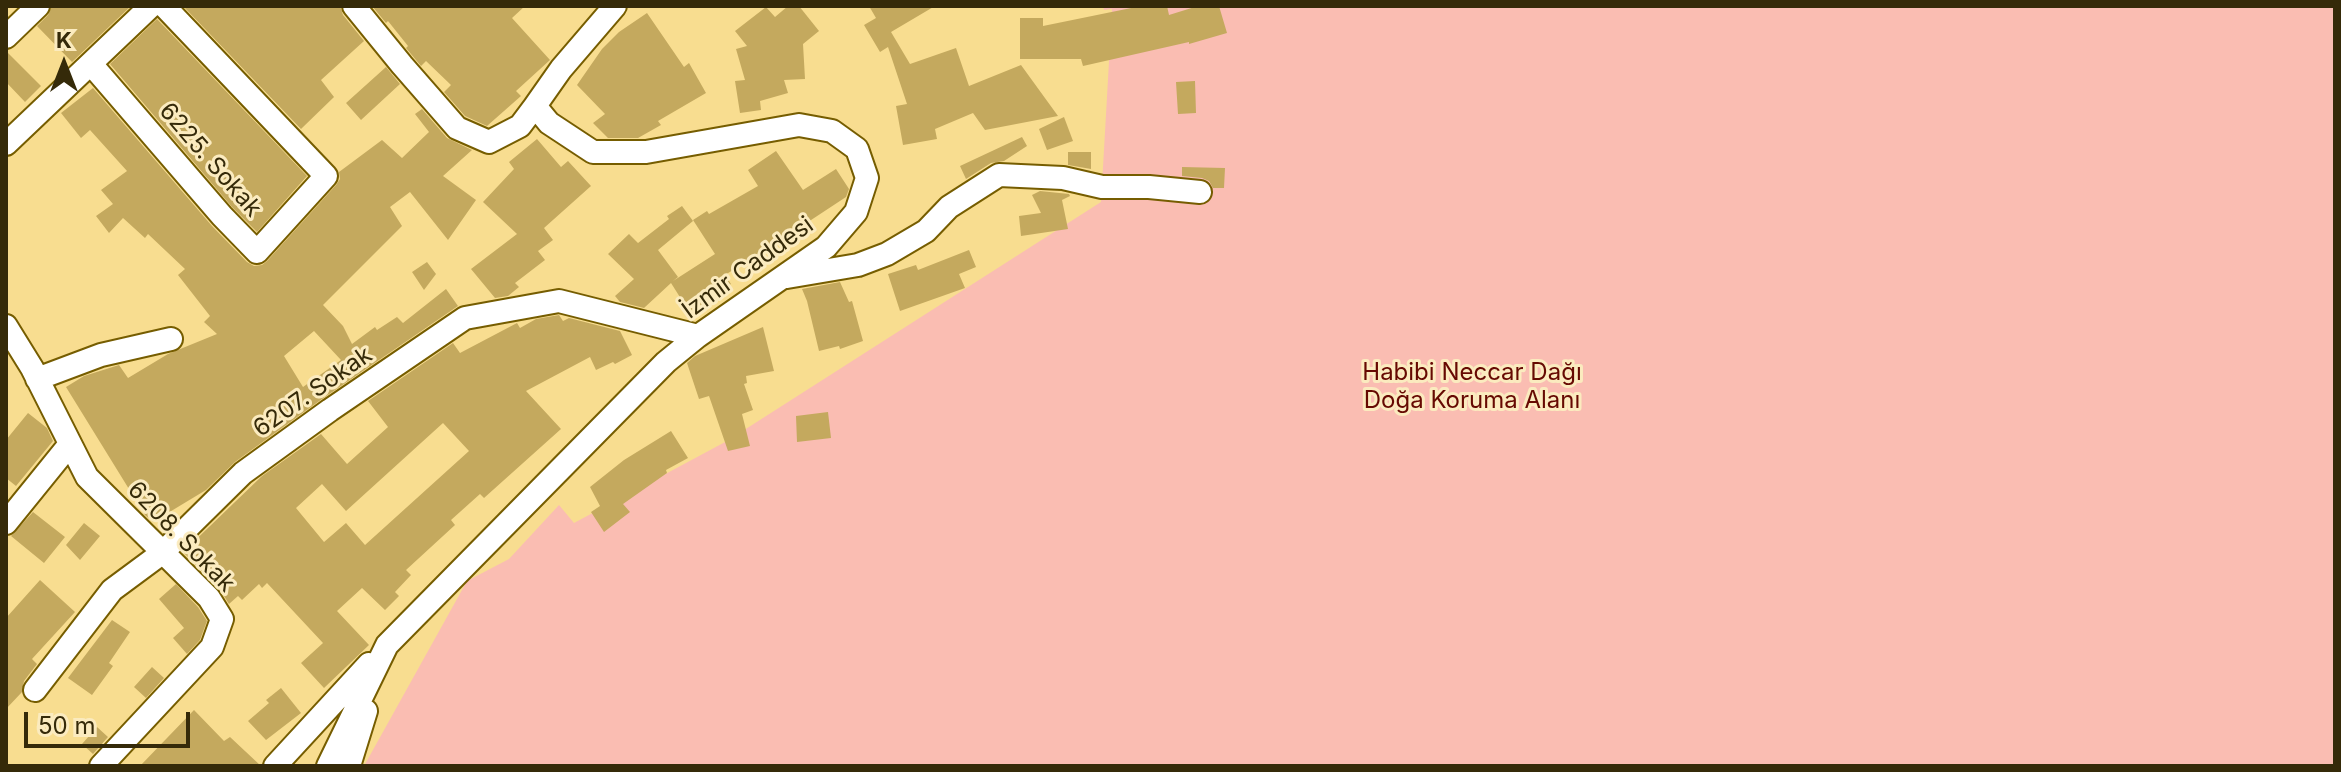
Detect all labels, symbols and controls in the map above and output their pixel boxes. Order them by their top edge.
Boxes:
north arrow [24,24,104,104]
text: K [56,27,72,53]
street label: 6225. Sokak [153,97,267,223]
street label: İzmir Caddesi [677,211,819,325]
street label: 6207. Sokak [248,341,378,443]
park label: Habibi Neccar Dağı Doğa Koruma Alanı [1362,359,1582,415]
street label: 6208. Sokak [121,476,241,598]
scale bar [28,696,194,746]
text: 50 m [38,711,96,740]

